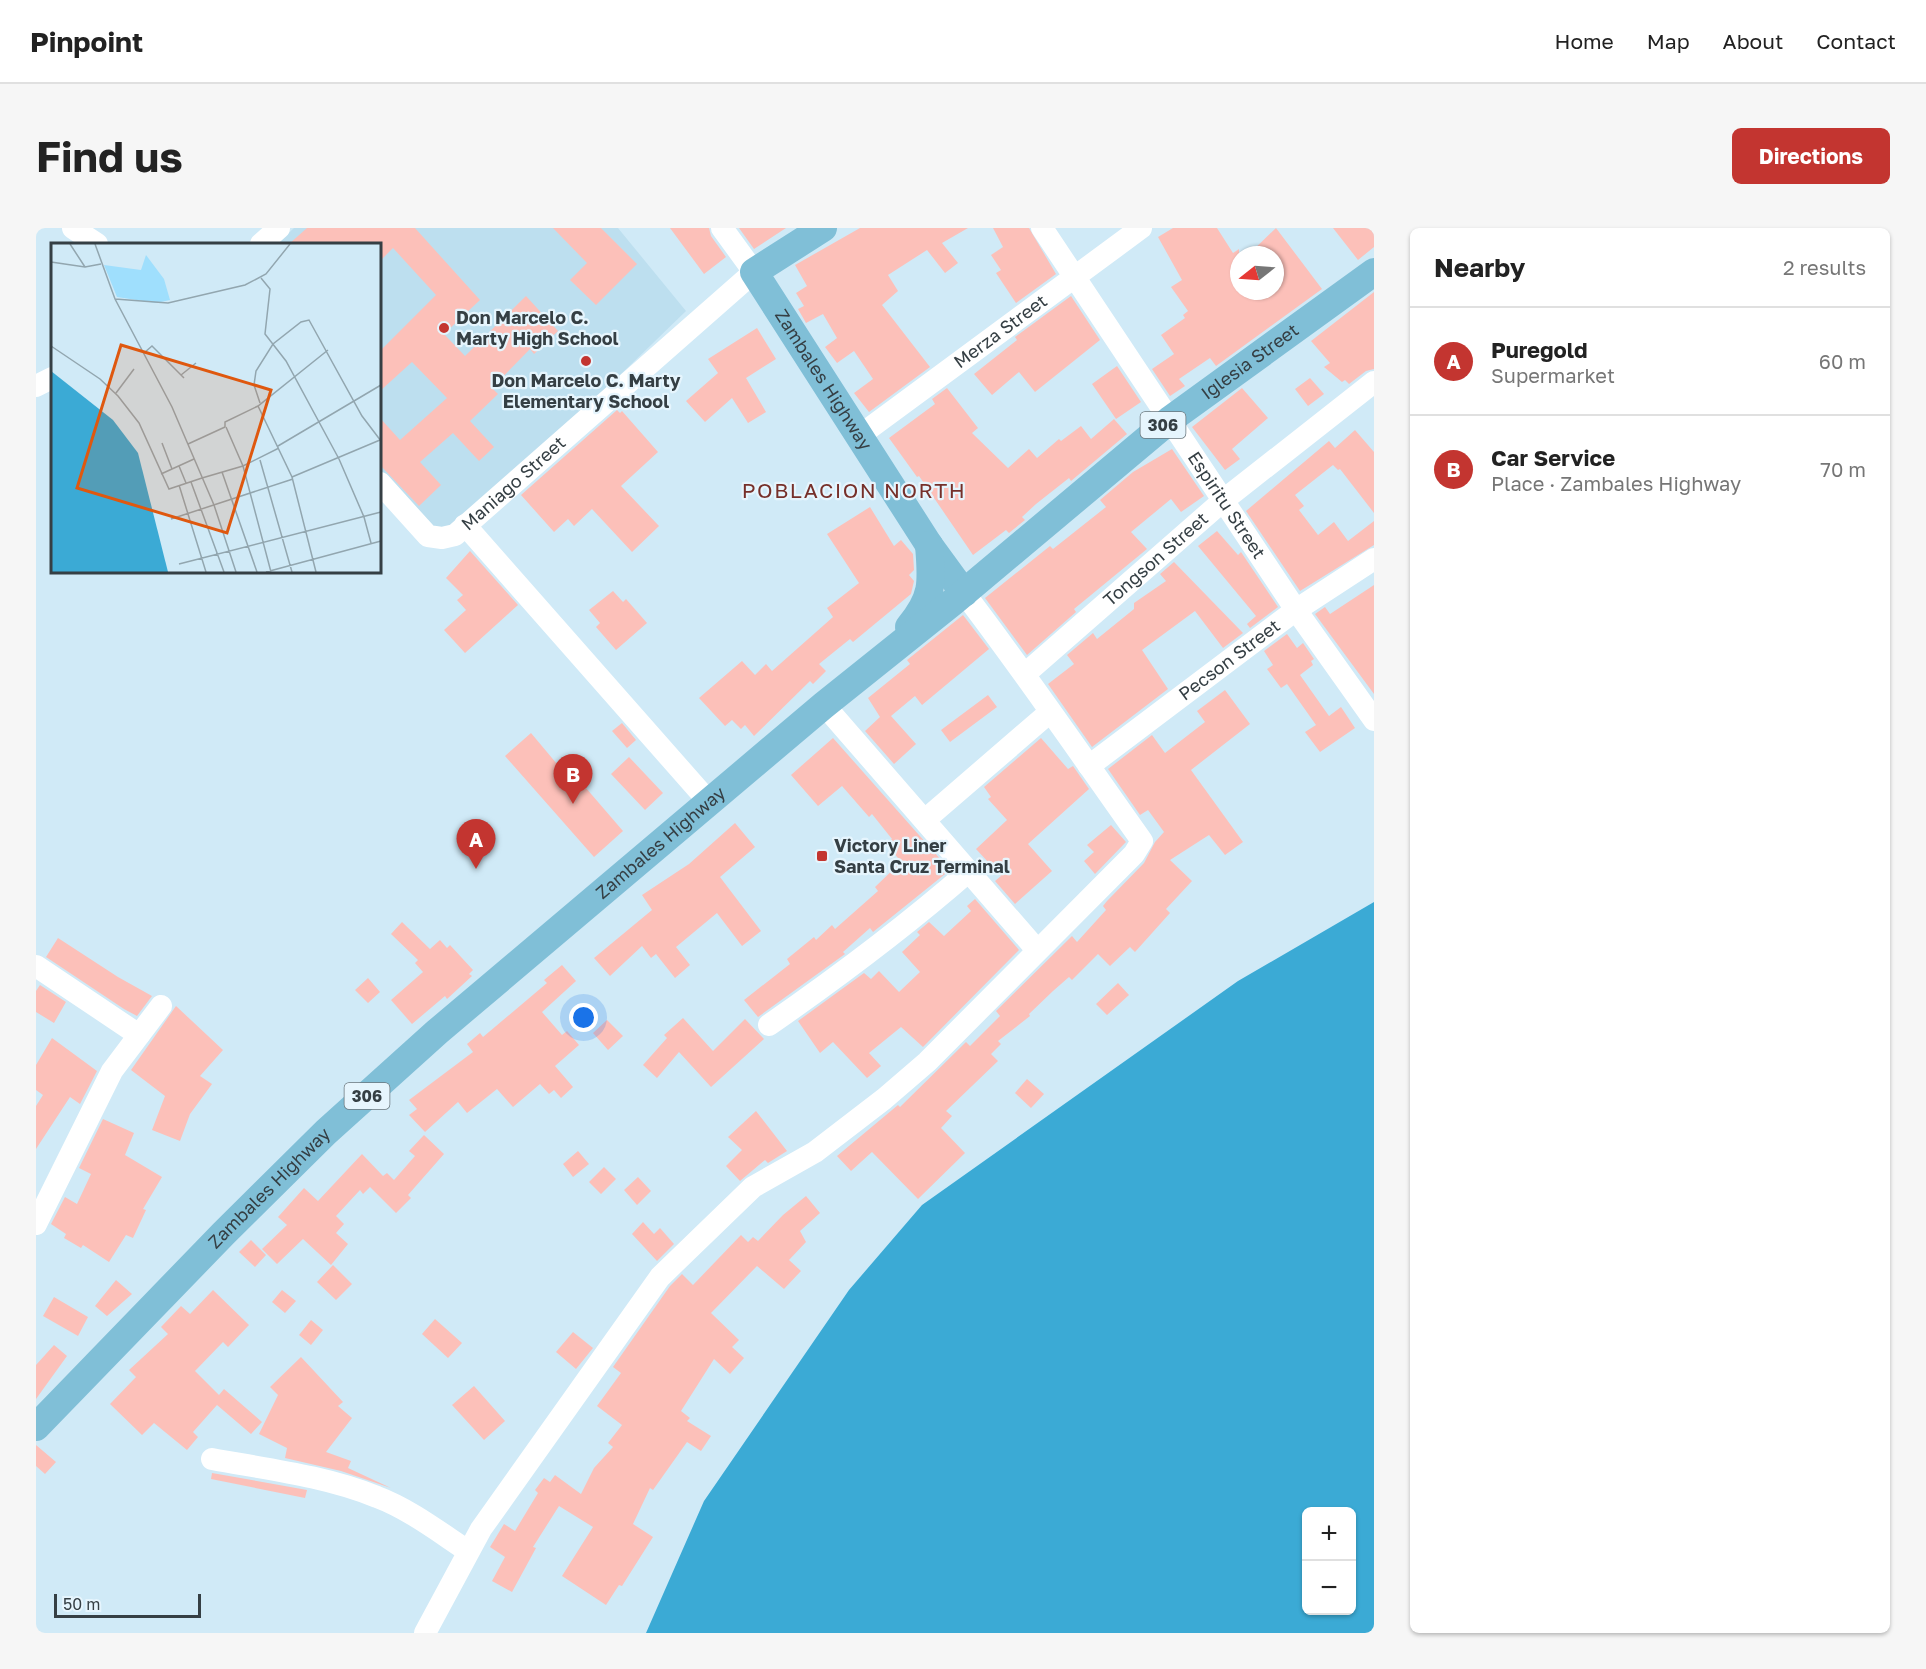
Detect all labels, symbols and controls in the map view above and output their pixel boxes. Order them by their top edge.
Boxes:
text: Pinpoint [30,25,143,58]
text: Home [1554,28,1614,54]
text: Map [1647,28,1690,54]
text: About [1723,28,1783,54]
text: Contact [1816,28,1896,54]
button: Directions [1732,128,1890,184]
text: Find us [36,131,183,181]
inset map [51,243,381,573]
north arrow [1230,246,1284,300]
text: Nearby [1434,252,1525,283]
text: 2 results [1783,255,1866,279]
street label: Merza Street [949,289,1051,372]
street label: Zambales Highway [771,305,877,454]
place label: Don Marcelo C. Marty High School [456,306,619,349]
street label: Iglesia Street [1196,318,1303,404]
marker: Don Marcelo C. Marty High School [437,321,451,335]
text: Puregold [1491,336,1588,363]
text: A [1446,349,1461,373]
text: 60 m [1819,349,1866,373]
marker: Don Marcelo C. Marty Elementary School [579,354,593,368]
text: Supermarket [1491,363,1615,387]
place label: Don Marcelo C. Marty Elementary School [491,369,681,412]
road number: 306 [1140,412,1186,438]
street label: Maniago Street [456,431,570,534]
text: Car Service [1491,444,1615,471]
street label: Espiritu Street [1184,447,1271,563]
text: B [1446,457,1461,481]
text: 70 m [1820,457,1866,481]
text: Place · Zambales Highway [1491,471,1741,495]
district label: POBLACION NORTH [742,477,966,503]
street label: Tongson Street [1098,507,1212,610]
street label: Pecson Street [1174,614,1284,705]
pin: B [554,754,592,804]
street label: Zambales Highway [591,781,729,903]
pin: A [456,820,496,869]
place label: Victory Liner Santa Cruz Terminal [834,834,1010,877]
marker: Victory Liner Santa Cruz Terminal [815,849,829,863]
your location [569,1003,598,1032]
road number: 306 [344,1083,390,1109]
street label: Zambales Highway [203,1122,334,1253]
map controls [1302,1507,1356,1615]
button: + [1302,1507,1356,1561]
button: − [1302,1561,1356,1615]
scale bar [54,1591,201,1618]
text: 50 m [63,1594,100,1614]

